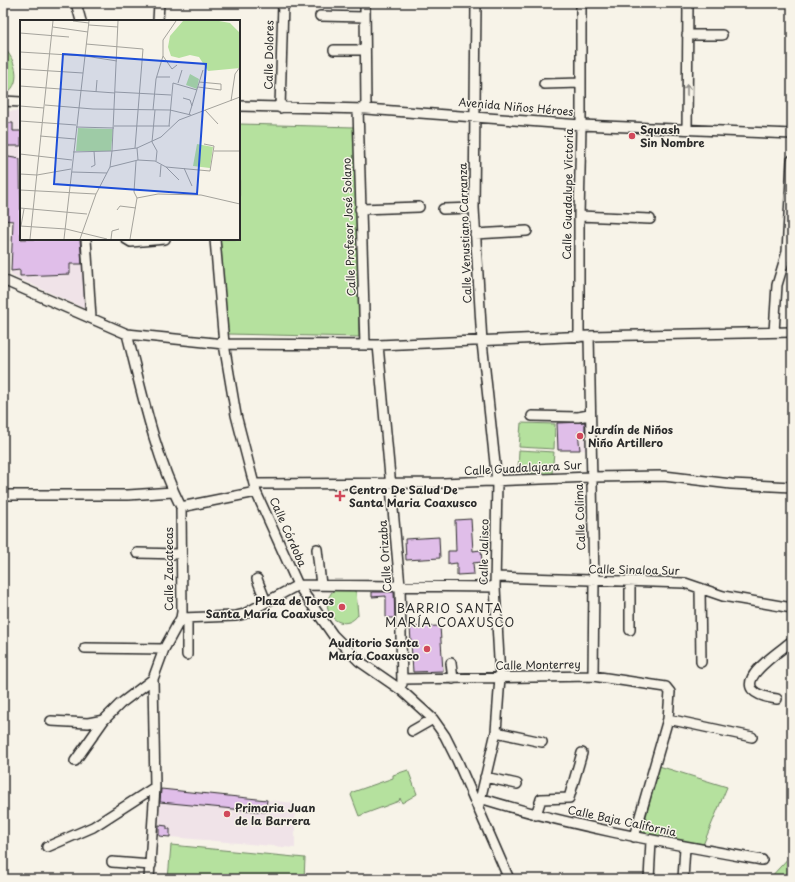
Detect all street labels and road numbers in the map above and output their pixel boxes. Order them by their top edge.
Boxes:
street label: Calle Dolores [259,20,278,90]
street label: Avenida Niños Héroes [458,93,574,120]
street label: Calle Guadalupe Victoria [558,128,577,260]
street label: Calle Profesor José Solano [338,157,359,297]
street label: Calle Venustiano Carranza [454,162,475,304]
street label: Calle Guadalajara Sur [464,456,583,479]
street label: Calle Colima [570,483,589,551]
street label: Calle Córdoba [265,494,312,570]
street label: Calle Orizaba [373,519,395,593]
street label: Calle Jalisco [474,519,493,585]
street label: Calle Zacatecas [160,527,177,611]
street label: Calle Sinaloa Sur [588,560,681,579]
street label: Calle Monterrey [495,655,581,674]
street label: Calle Baja California [566,801,678,840]

